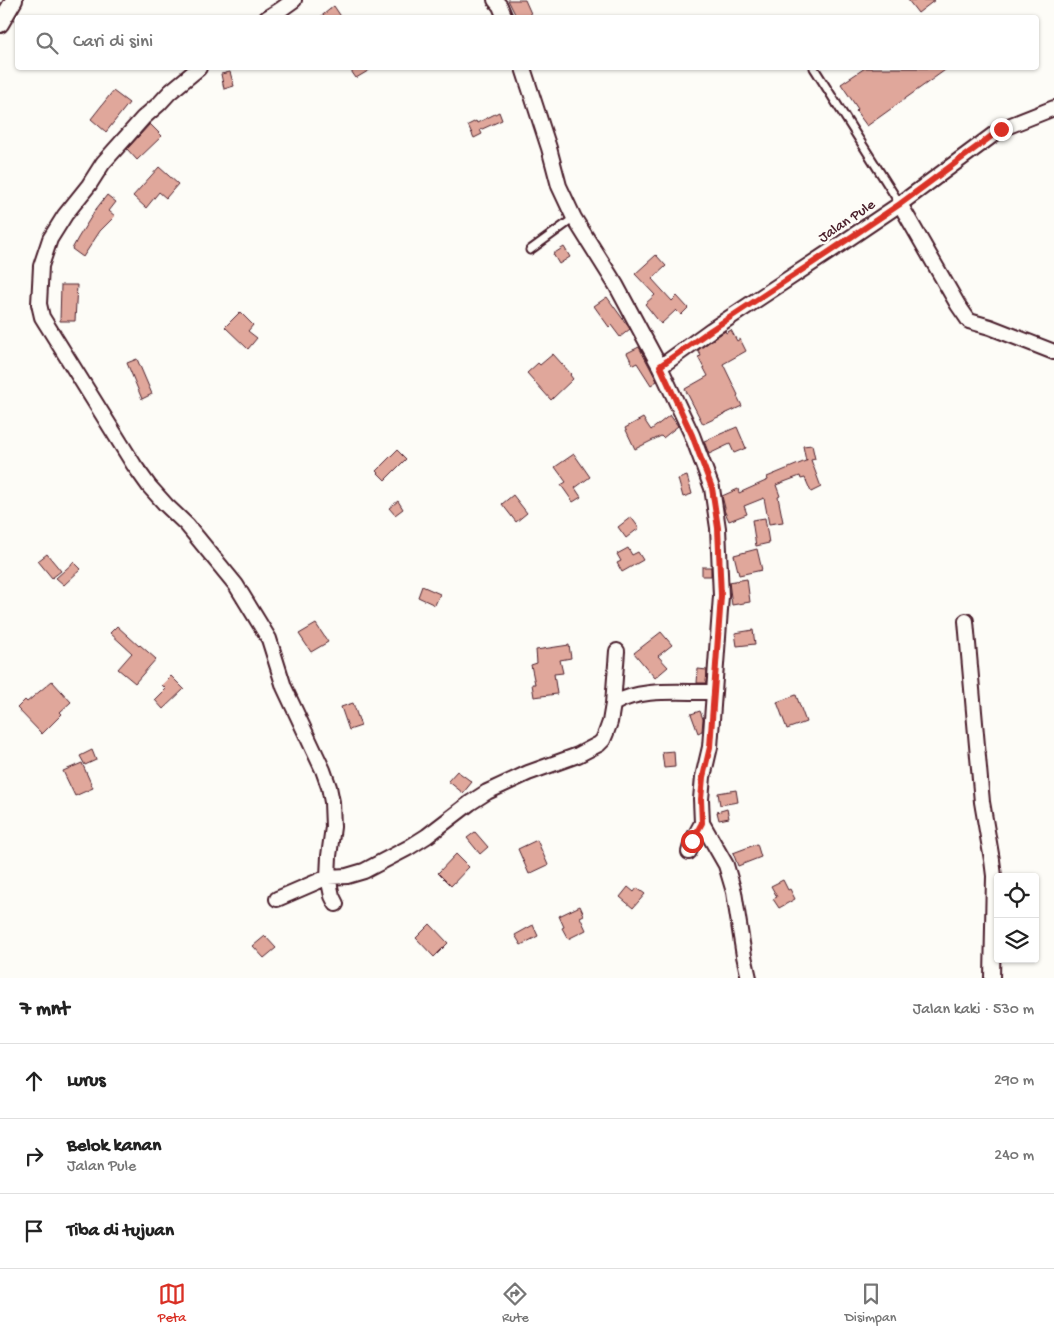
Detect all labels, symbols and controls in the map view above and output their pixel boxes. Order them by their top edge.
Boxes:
search box [15,15,1039,70]
icon: search [33,29,61,57]
text: Cari di sini [73,31,153,54]
route end [990,118,1013,141]
street label: Jalan Pule [815,196,879,247]
route start [681,830,704,853]
map controls [994,873,1039,963]
button: locate [994,873,1039,918]
button: layers [994,918,1039,963]
text: 7 mnt [20,998,69,1023]
text: Jalan kaki · 530 m [913,1001,1034,1020]
icon: ahead [20,1067,48,1095]
text: Lurus [67,1070,106,1093]
text: 290 m [994,1072,1034,1091]
text: Belok kanan [67,1135,161,1158]
icon: right [20,1142,48,1170]
text: 240 m [994,1147,1034,1166]
text: Jalan Pule [67,1158,136,1177]
icon: arrive [20,1217,48,1245]
text: Tiba di tujuan [67,1220,174,1243]
tab: Peta [158,1280,186,1327]
tab: Rute [501,1280,529,1327]
tab: Disimpan [845,1280,896,1327]

